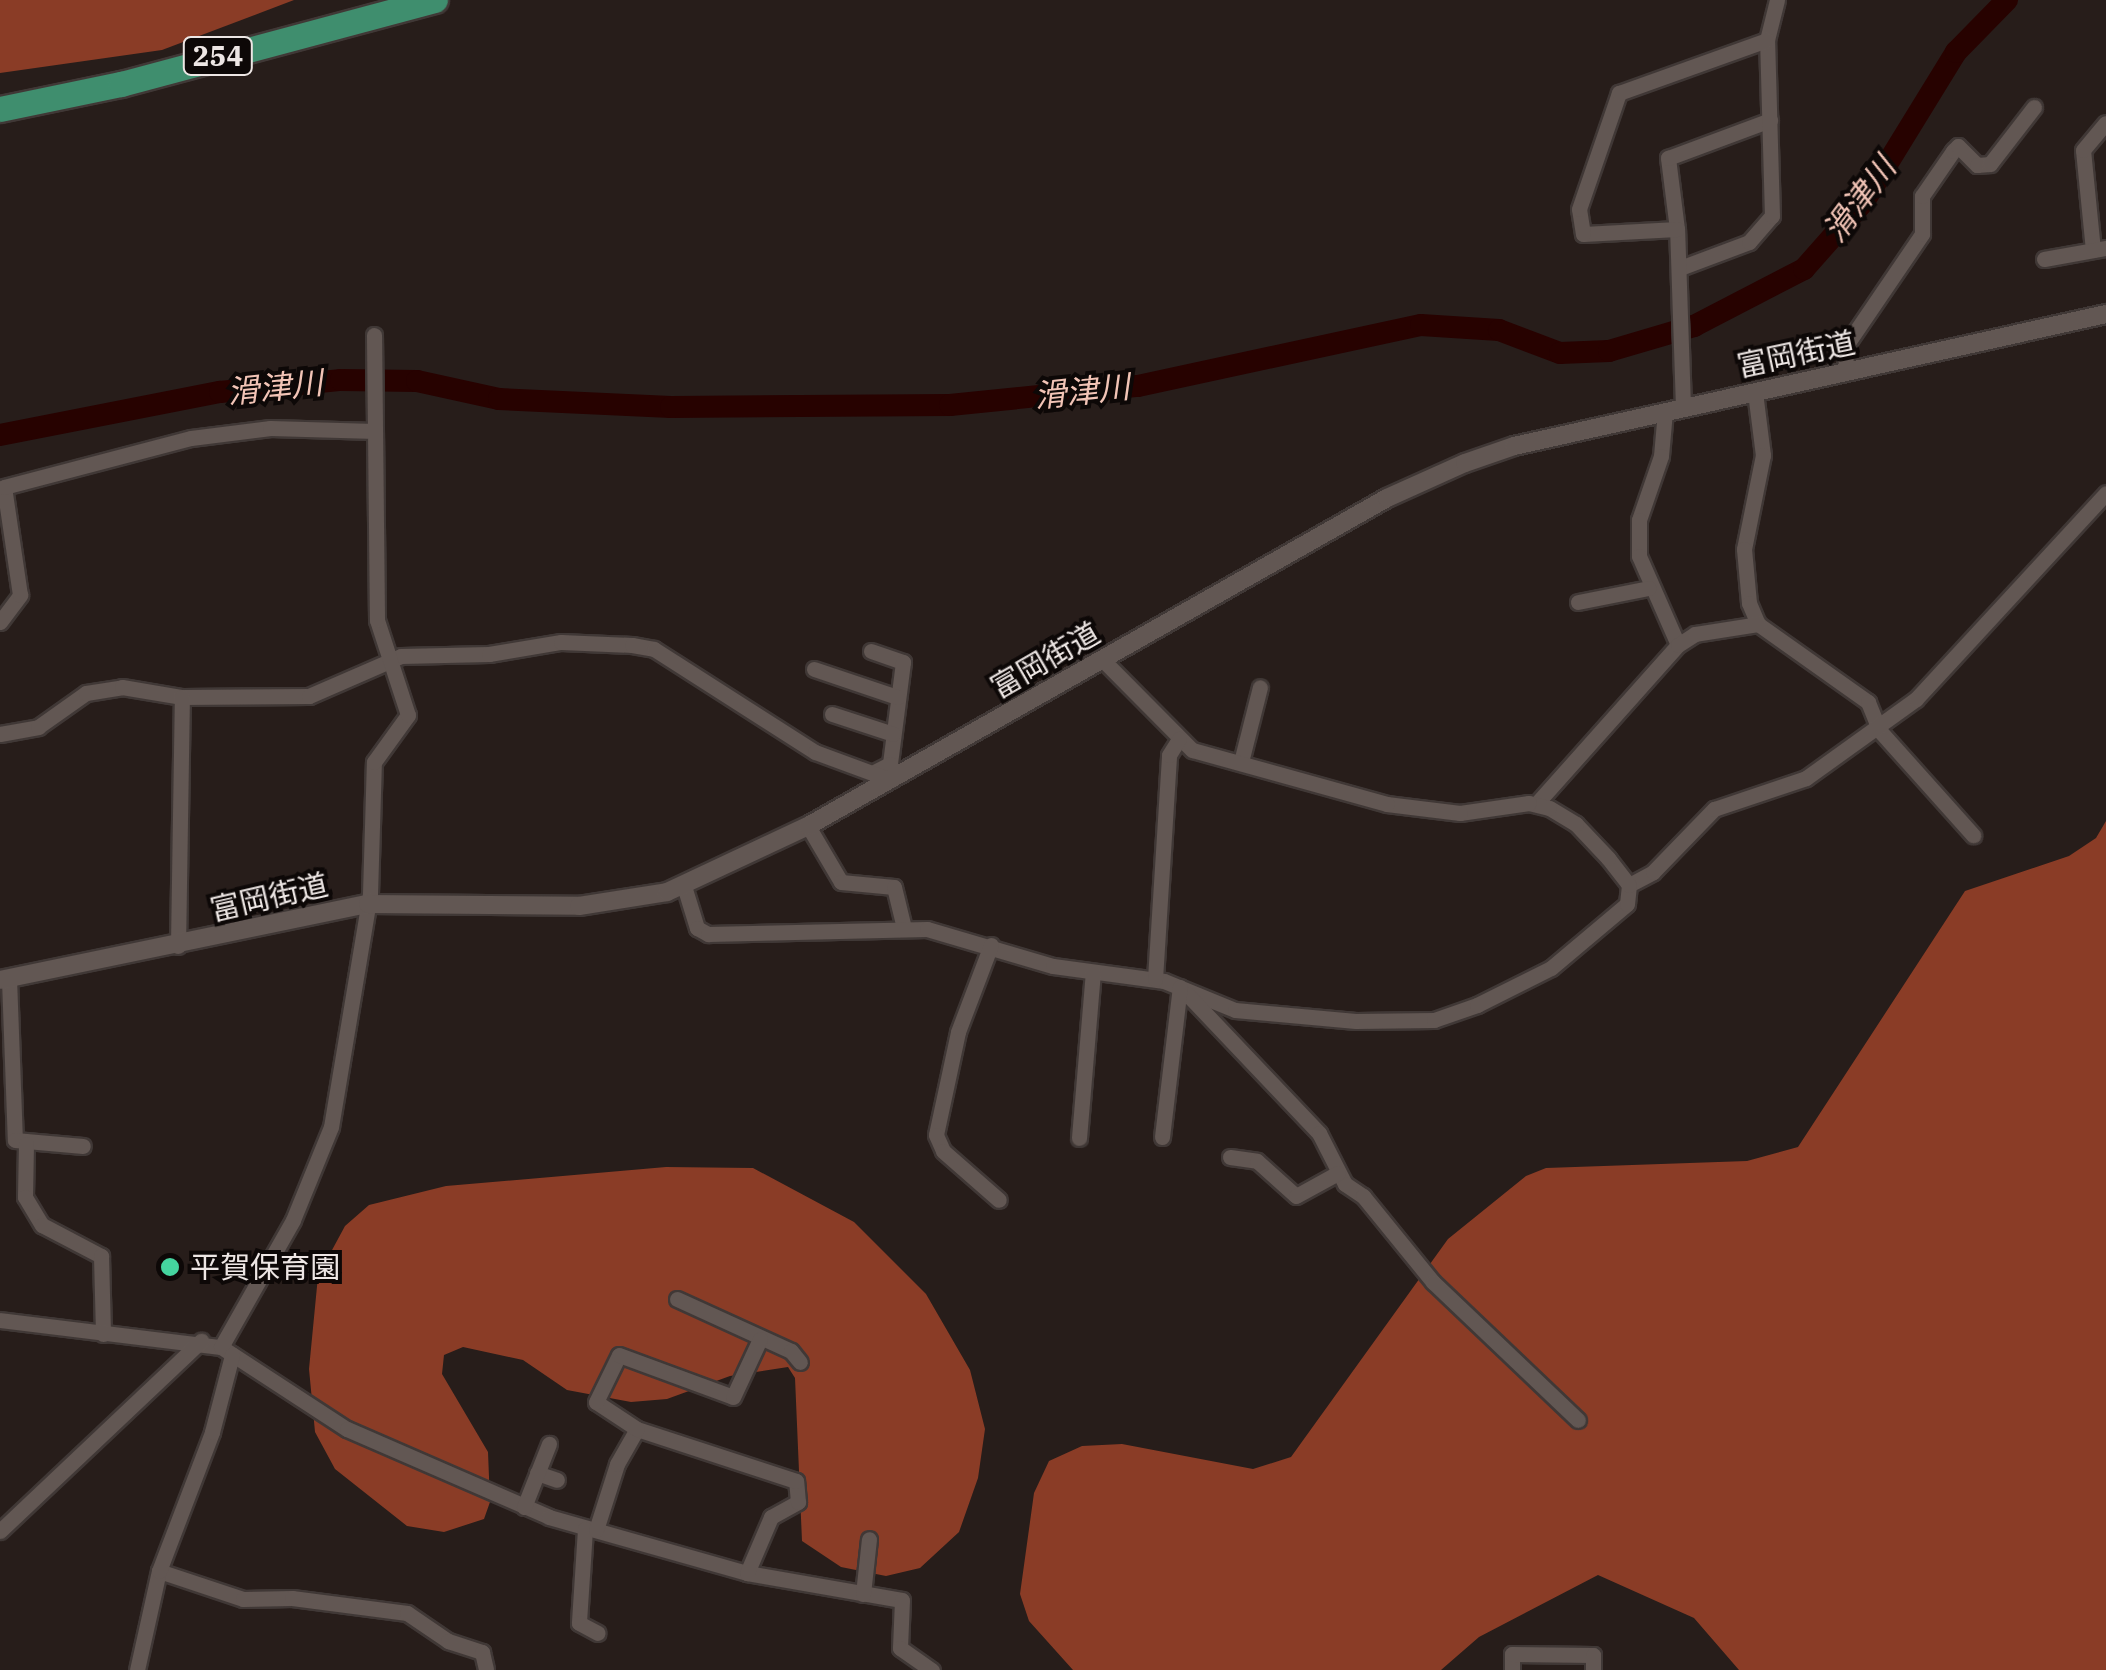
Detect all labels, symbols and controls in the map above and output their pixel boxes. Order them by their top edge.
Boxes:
road number: 254 [180,33,256,79]
water label: 滑津川 [1815,149,1903,249]
street label: 富岡街道 [1734,324,1858,384]
water label: 滑津川 [225,363,325,411]
water label: 滑津川 [1032,367,1132,415]
street label: 富岡街道 [984,614,1106,706]
street label: 富岡街道 [206,866,332,928]
place label: 平賀保育園 [190,1249,340,1285]
marker: 平賀保育園 [159,1256,181,1278]

